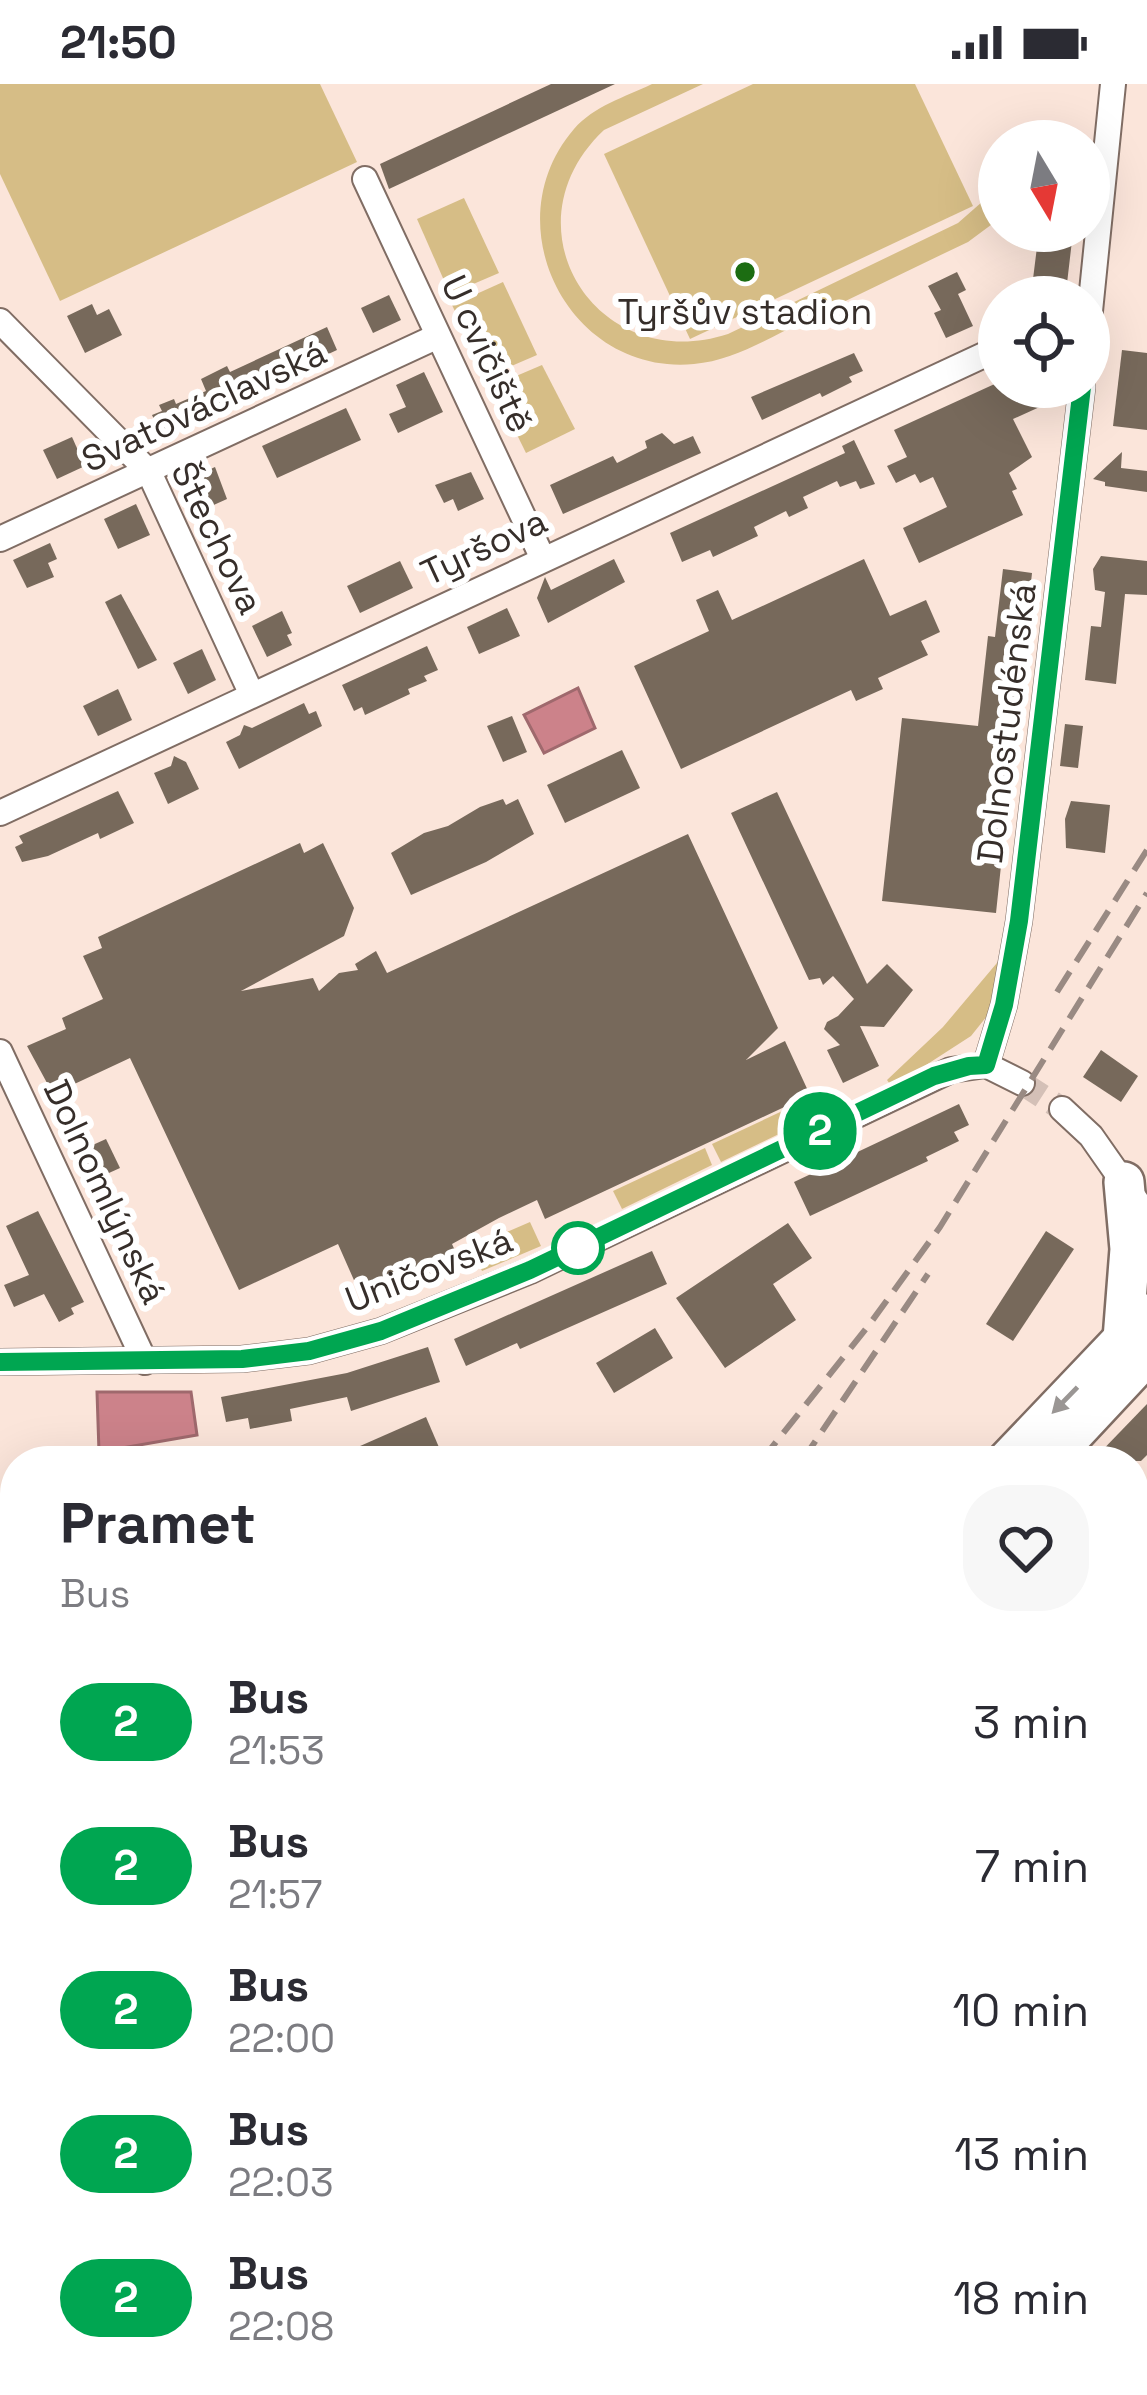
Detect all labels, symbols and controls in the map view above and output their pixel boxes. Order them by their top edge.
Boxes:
text: 21:50 [60,14,177,71]
north arrow [978,120,1110,252]
map controls [978,120,1110,408]
marker: Tyršův stadion [732,259,758,285]
street label: U cvičiště [431,268,543,440]
button: locate [978,276,1110,408]
place label: Tyršův stadion [618,289,872,335]
street label: Svatováclavská [74,329,334,483]
street label: Štechova [160,454,274,622]
street label: Tyršova [414,498,554,596]
street label: Dolnostudénská [967,580,1047,866]
street label: Dolnomlýnská [33,1073,177,1311]
line badge: 2 [781,1092,859,1170]
text: 2 [808,1104,832,1157]
street label: Uničovská [339,1217,519,1323]
unlabelled marker [553,1223,603,1273]
one-way arrow [1052,1385,1080,1414]
button: heart [963,1485,1089,1611]
text: Pramet [60,1487,256,1560]
text: Bus [60,1569,130,1618]
text: Bus [228,1669,309,1726]
text: 3 min [973,1694,1089,1751]
text: 2 [114,1695,138,1748]
text: 21:53 [228,1726,325,1775]
text: Bus [228,1813,309,1870]
text: 7 min [975,1838,1089,1895]
text: 2 [114,1839,138,1892]
text: 21:57 [228,1870,323,1919]
text: Bus [228,1957,309,2014]
text: 10 min [952,1982,1089,2039]
text: 2 [114,1983,138,2036]
text: 22:00 [228,2014,335,2063]
text: Bus [228,2101,309,2158]
text: 13 min [954,2126,1089,2183]
text: 2 [114,2127,138,2180]
text: 22:03 [228,2158,333,2207]
text: Bus [228,2245,309,2302]
text: 18 min [953,2270,1089,2327]
text: 2 [114,2271,138,2324]
text: 22:08 [228,2302,334,2351]

